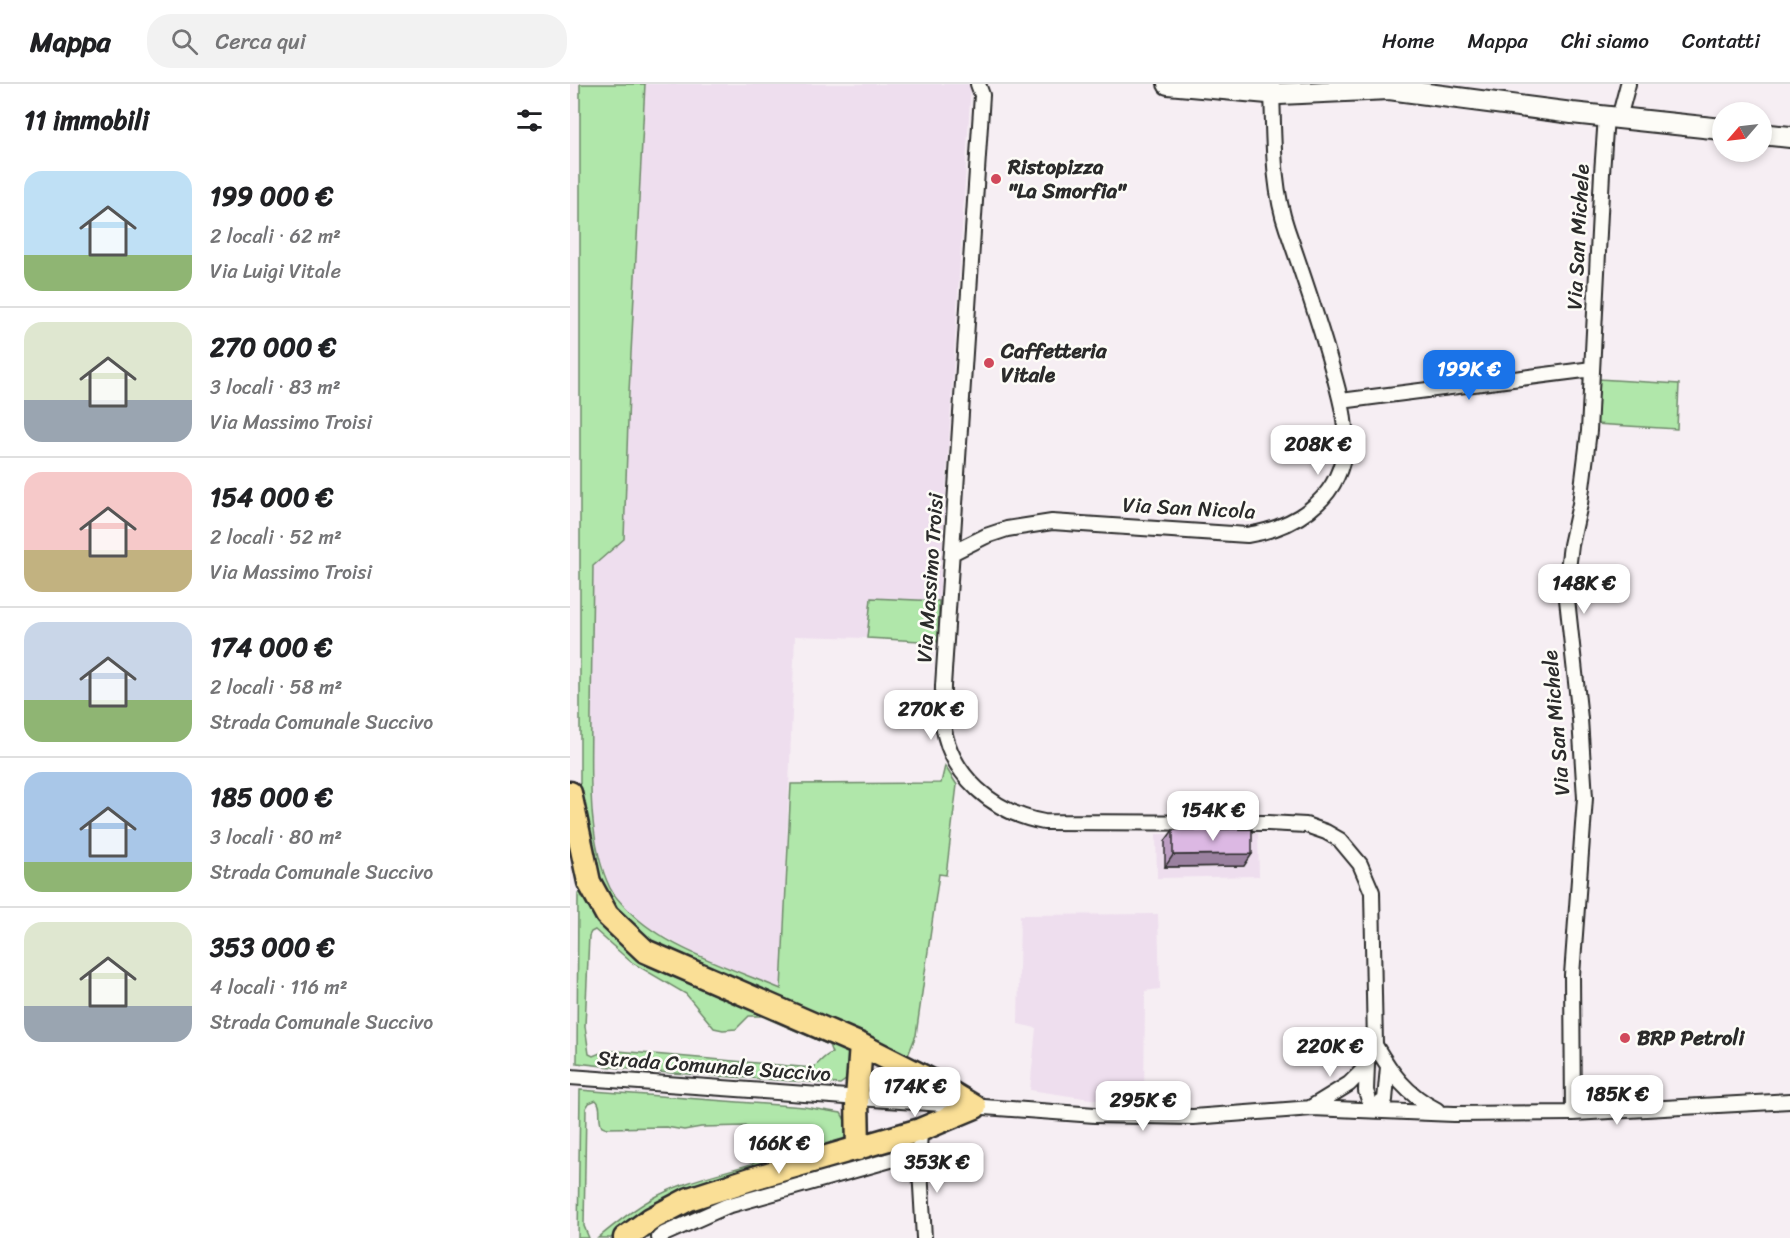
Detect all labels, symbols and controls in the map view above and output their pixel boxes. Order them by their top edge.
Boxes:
search box [147,14,567,68]
text: Mappa [30,17,111,66]
text: Cerca qui [216,22,306,61]
text: Home [1382,22,1434,60]
text: Mappa [1467,22,1528,60]
text: Chi siamo [1561,22,1649,60]
text: Contatti [1682,22,1760,60]
icon: search [168,25,201,58]
text: 11 immobili [24,97,149,143]
north arrow [1712,102,1772,162]
map controls [1712,102,1772,162]
icon: filters [513,104,546,137]
place label: Ristopizza "La Smorfia" [1007,148,1128,210]
street label: Via San Michele [1555,163,1601,311]
marker: Ristopizza "La Smorfia" [989,172,1003,186]
text: 199 000 € [210,173,333,219]
icon: home [72,195,144,267]
text: 2 locali · 62 m² [210,219,341,254]
text: Via Luigi Vitale [210,254,341,289]
text: 270 000 € [210,324,336,370]
place label: Caffetteria Vitale [1000,332,1108,394]
icon: home [72,346,144,418]
pin: 199K € [1420,350,1518,401]
text: 199K € [1437,352,1501,387]
marker: Caffetteria Vitale [982,356,996,370]
text: 3 locali · 83 m² [210,370,341,405]
text: Via Massimo Troisi [210,405,372,440]
pin: 208K € [1269,425,1367,476]
text: 208K € [1285,427,1351,462]
text: 154 000 € [210,474,333,520]
street label: Via San Nicola [1122,486,1257,530]
street label: Via Massimo Troisi [905,491,955,664]
icon: home [72,496,144,568]
text: 2 locali · 52 m² [210,520,342,555]
text: Via Massimo Troisi [210,555,372,590]
pin: 148K € [1535,564,1633,615]
text: 148K € [1552,566,1616,601]
text: 174 000 € [210,624,332,670]
icon: home [72,646,144,718]
street label: Via San Michele [1531,649,1581,797]
text: 2 locali · 58 m² [210,670,342,705]
pin: 270K € [882,690,980,741]
text: 270K € [898,692,964,727]
text: Strada Comunale Succivo [210,705,433,740]
text: 185 000 € [210,774,333,820]
pin: 154K € [1164,791,1262,842]
text: 154K € [1181,793,1245,828]
icon: home [72,796,144,868]
text: 3 locali · 80 m² [210,820,342,855]
text: Strada Comunale Succivo [210,855,433,890]
text: 353 000 € [210,924,335,970]
icon: home [72,946,144,1018]
text: 4 locali · 116 m² [210,970,348,1005]
text: Strada Comunale Succivo [210,1005,433,1040]
place label: BRP Petroli [1637,1019,1745,1057]
pin: 220K € [1281,1027,1379,1078]
text: 220K € [1297,1029,1363,1064]
marker: BRP Petroli [1618,1031,1632,1045]
street label: Strada Comunale Succivo [596,1039,832,1093]
pin: 174K € [866,1067,964,1118]
text: 174K € [883,1069,947,1104]
pin: 185K € [1568,1075,1666,1126]
text: 185K € [1585,1077,1649,1112]
pin: 295K € [1094,1081,1192,1132]
text: 295K € [1110,1083,1176,1118]
pin: 166K € [730,1124,828,1175]
text: 166K € [748,1126,810,1161]
pin: 353K € [888,1143,986,1194]
text: 353K € [905,1145,969,1180]

